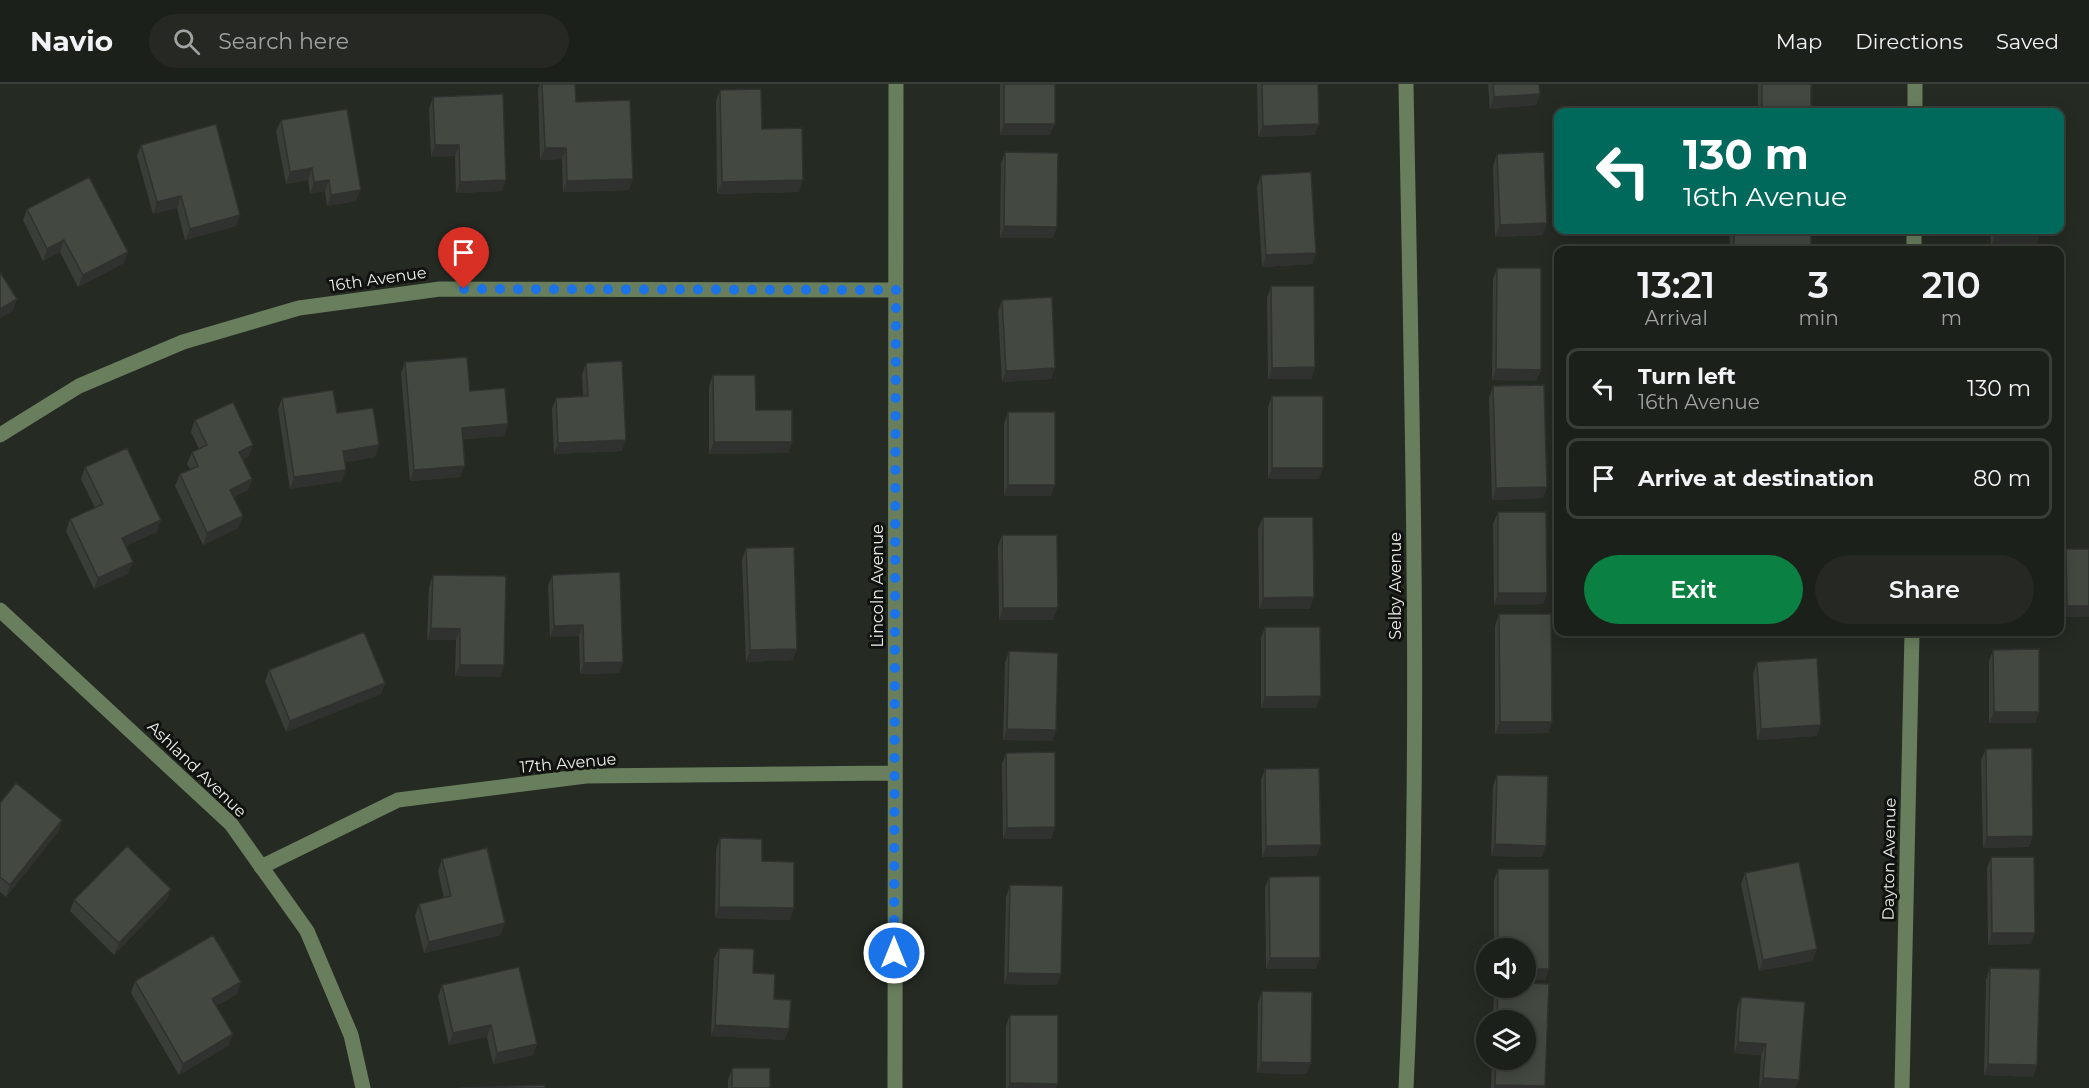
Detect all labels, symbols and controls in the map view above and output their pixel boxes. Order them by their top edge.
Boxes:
search box [149,14,569,68]
text: Navio [30,24,113,58]
icon: search [170,25,203,58]
text: Search here [218,28,349,55]
text: Map [1776,29,1822,54]
text: Directions [1855,29,1963,54]
text: Saved [1996,29,2059,54]
text: 130 m [1683,128,1809,180]
icon: left [1584,132,1662,210]
text: 16th Avenue [1683,180,1847,213]
pin [438,227,489,289]
icon: arrive [447,236,480,269]
street label: 16th Avenue [328,263,428,295]
text: 13:21 [1637,263,1715,307]
text: 3 [1808,263,1829,307]
text: 210 [1922,263,1981,307]
text: Arrival [1645,306,1708,330]
text: min [1799,306,1839,330]
text: m [1941,306,1962,330]
text: Turn left [1638,363,1736,390]
icon: left [1587,372,1620,405]
text: 130 m [1967,375,2031,402]
text: 16th Avenue [1638,390,1760,414]
icon: arrive [1587,462,1620,495]
text: Arrive at destination [1638,465,1874,492]
text: 80 m [1973,465,2031,492]
street label: Lincoln Avenue [868,524,887,648]
street label: Selby Avenue [1386,532,1405,640]
button: Exit [1584,555,1803,624]
button: Share [1815,555,2034,624]
street label: Ashland Avenue [144,717,250,821]
street label: 17th Avenue [519,749,617,777]
street label: Dayton Avenue [1878,797,1900,921]
position arrow [862,921,926,985]
map controls [1476,938,1536,1070]
button: sound [1476,938,1536,998]
button: layers [1476,1010,1536,1070]

